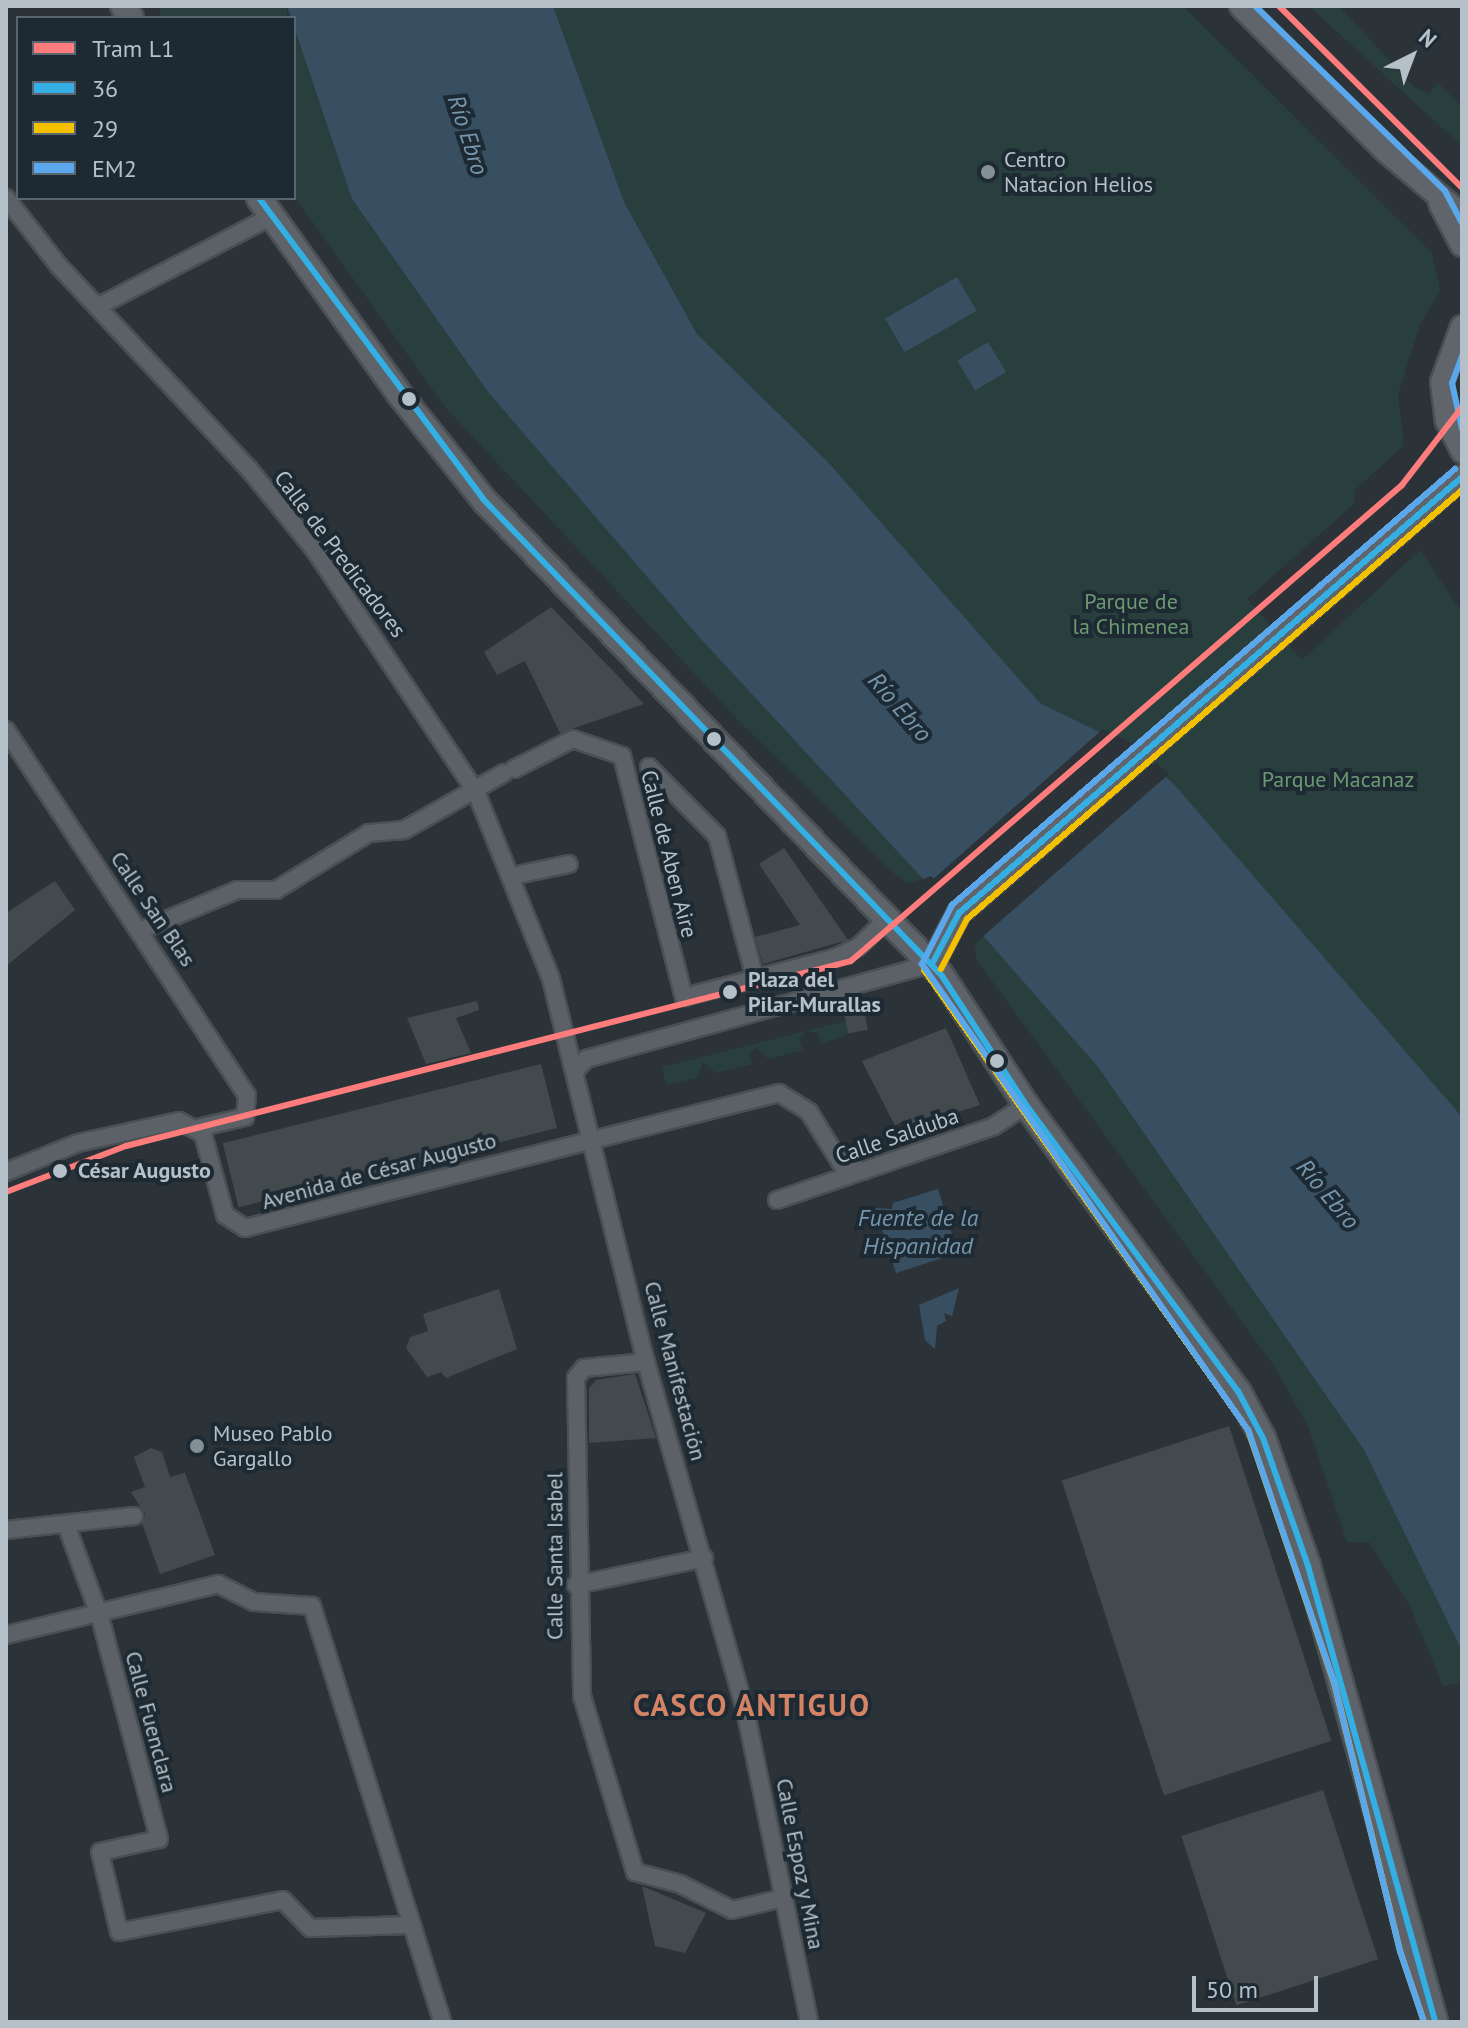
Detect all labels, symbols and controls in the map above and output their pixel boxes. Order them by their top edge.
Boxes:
legend [16,16,296,200]
north arrow [1372,16,1452,96]
text: N [1413,23,1443,53]
text: Tram L1 [92,33,174,64]
text: 36 [92,73,118,104]
water label: Río Ebro [442,91,494,179]
text: 29 [92,113,118,144]
place label: Centro Natacion Helios [1004,146,1153,198]
text: EM2 [92,153,137,184]
marker: Centro Natacion Helios [979,163,997,181]
unlabelled marker [401,391,417,407]
street label: Calle de Predicadores [269,465,411,643]
park label: Parque de la Chimenea [1073,588,1189,640]
water label: Río Ebro [862,666,938,748]
unlabelled marker [706,731,722,747]
street label: Calle de Aben Aire [635,767,703,941]
park label: Parque Macanaz [1262,767,1414,793]
street label: Calle San Blas [105,847,201,971]
place label: Plaza del Pilar-Murallas [748,966,881,1018]
marker: Plaza del Pilar-Murallas [719,981,741,1003]
unlabelled marker [989,1053,1005,1069]
street label: Calle Salduba [832,1103,962,1169]
street label: Avenida de César Augusto [259,1127,499,1215]
water label: Río Ebro [1290,1153,1366,1235]
place label: César Augusto [78,1158,212,1184]
marker: César Augusto [49,1160,71,1182]
water label: Fuente de la Hispanidad [858,1204,978,1260]
street label: Calle Manifestación [638,1278,712,1464]
place label: Museo Pablo Gargallo [213,1420,333,1472]
marker: Museo Pablo Gargallo [188,1437,206,1455]
street label: Calle Santa Isabel [542,1472,568,1640]
street label: Calle Fuenclara [119,1649,183,1795]
district label: CASCO ANTIGUO [632,1687,872,1723]
street label: Calle Espoz y Mina [770,1775,830,1953]
scale bar [1196,1960,1322,2010]
text: 50 m [1206,1974,1258,2005]

